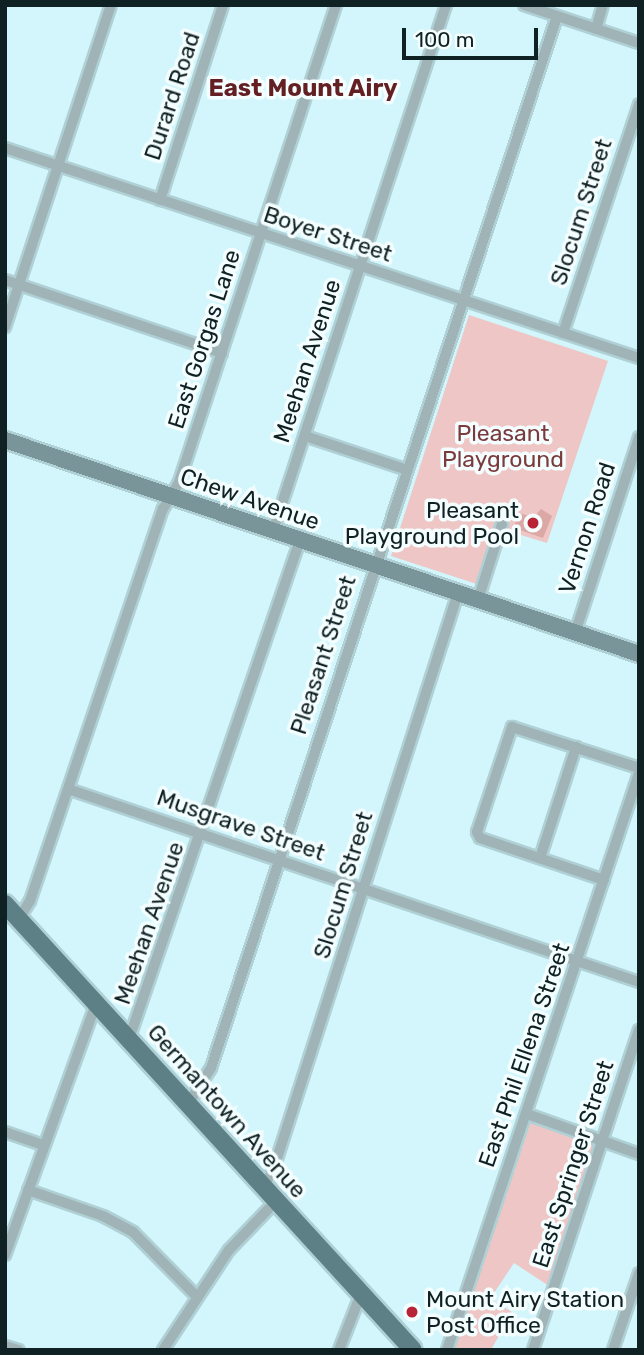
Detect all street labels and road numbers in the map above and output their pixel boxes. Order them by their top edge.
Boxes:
street label: Durard Road [138,28,206,164]
street label: Slocum Street [544,135,618,289]
street label: Boyer Street [260,200,396,268]
street label: East Gorgas Lane [162,246,246,432]
street label: Meehan Avenue [267,275,347,447]
street label: Vernon Road [553,459,621,597]
street label: Chew Avenue [176,462,324,536]
street label: Pleasant Street [284,572,362,738]
street label: Musgrave Street [153,783,329,867]
street label: Slocum Street [308,808,378,962]
street label: Meehan Avenue [108,838,190,1008]
street label: East Phil Ellena Street [473,939,575,1171]
street label: Germantown Avenue [142,1018,312,1204]
street label: East Springer Street [526,1057,620,1271]

